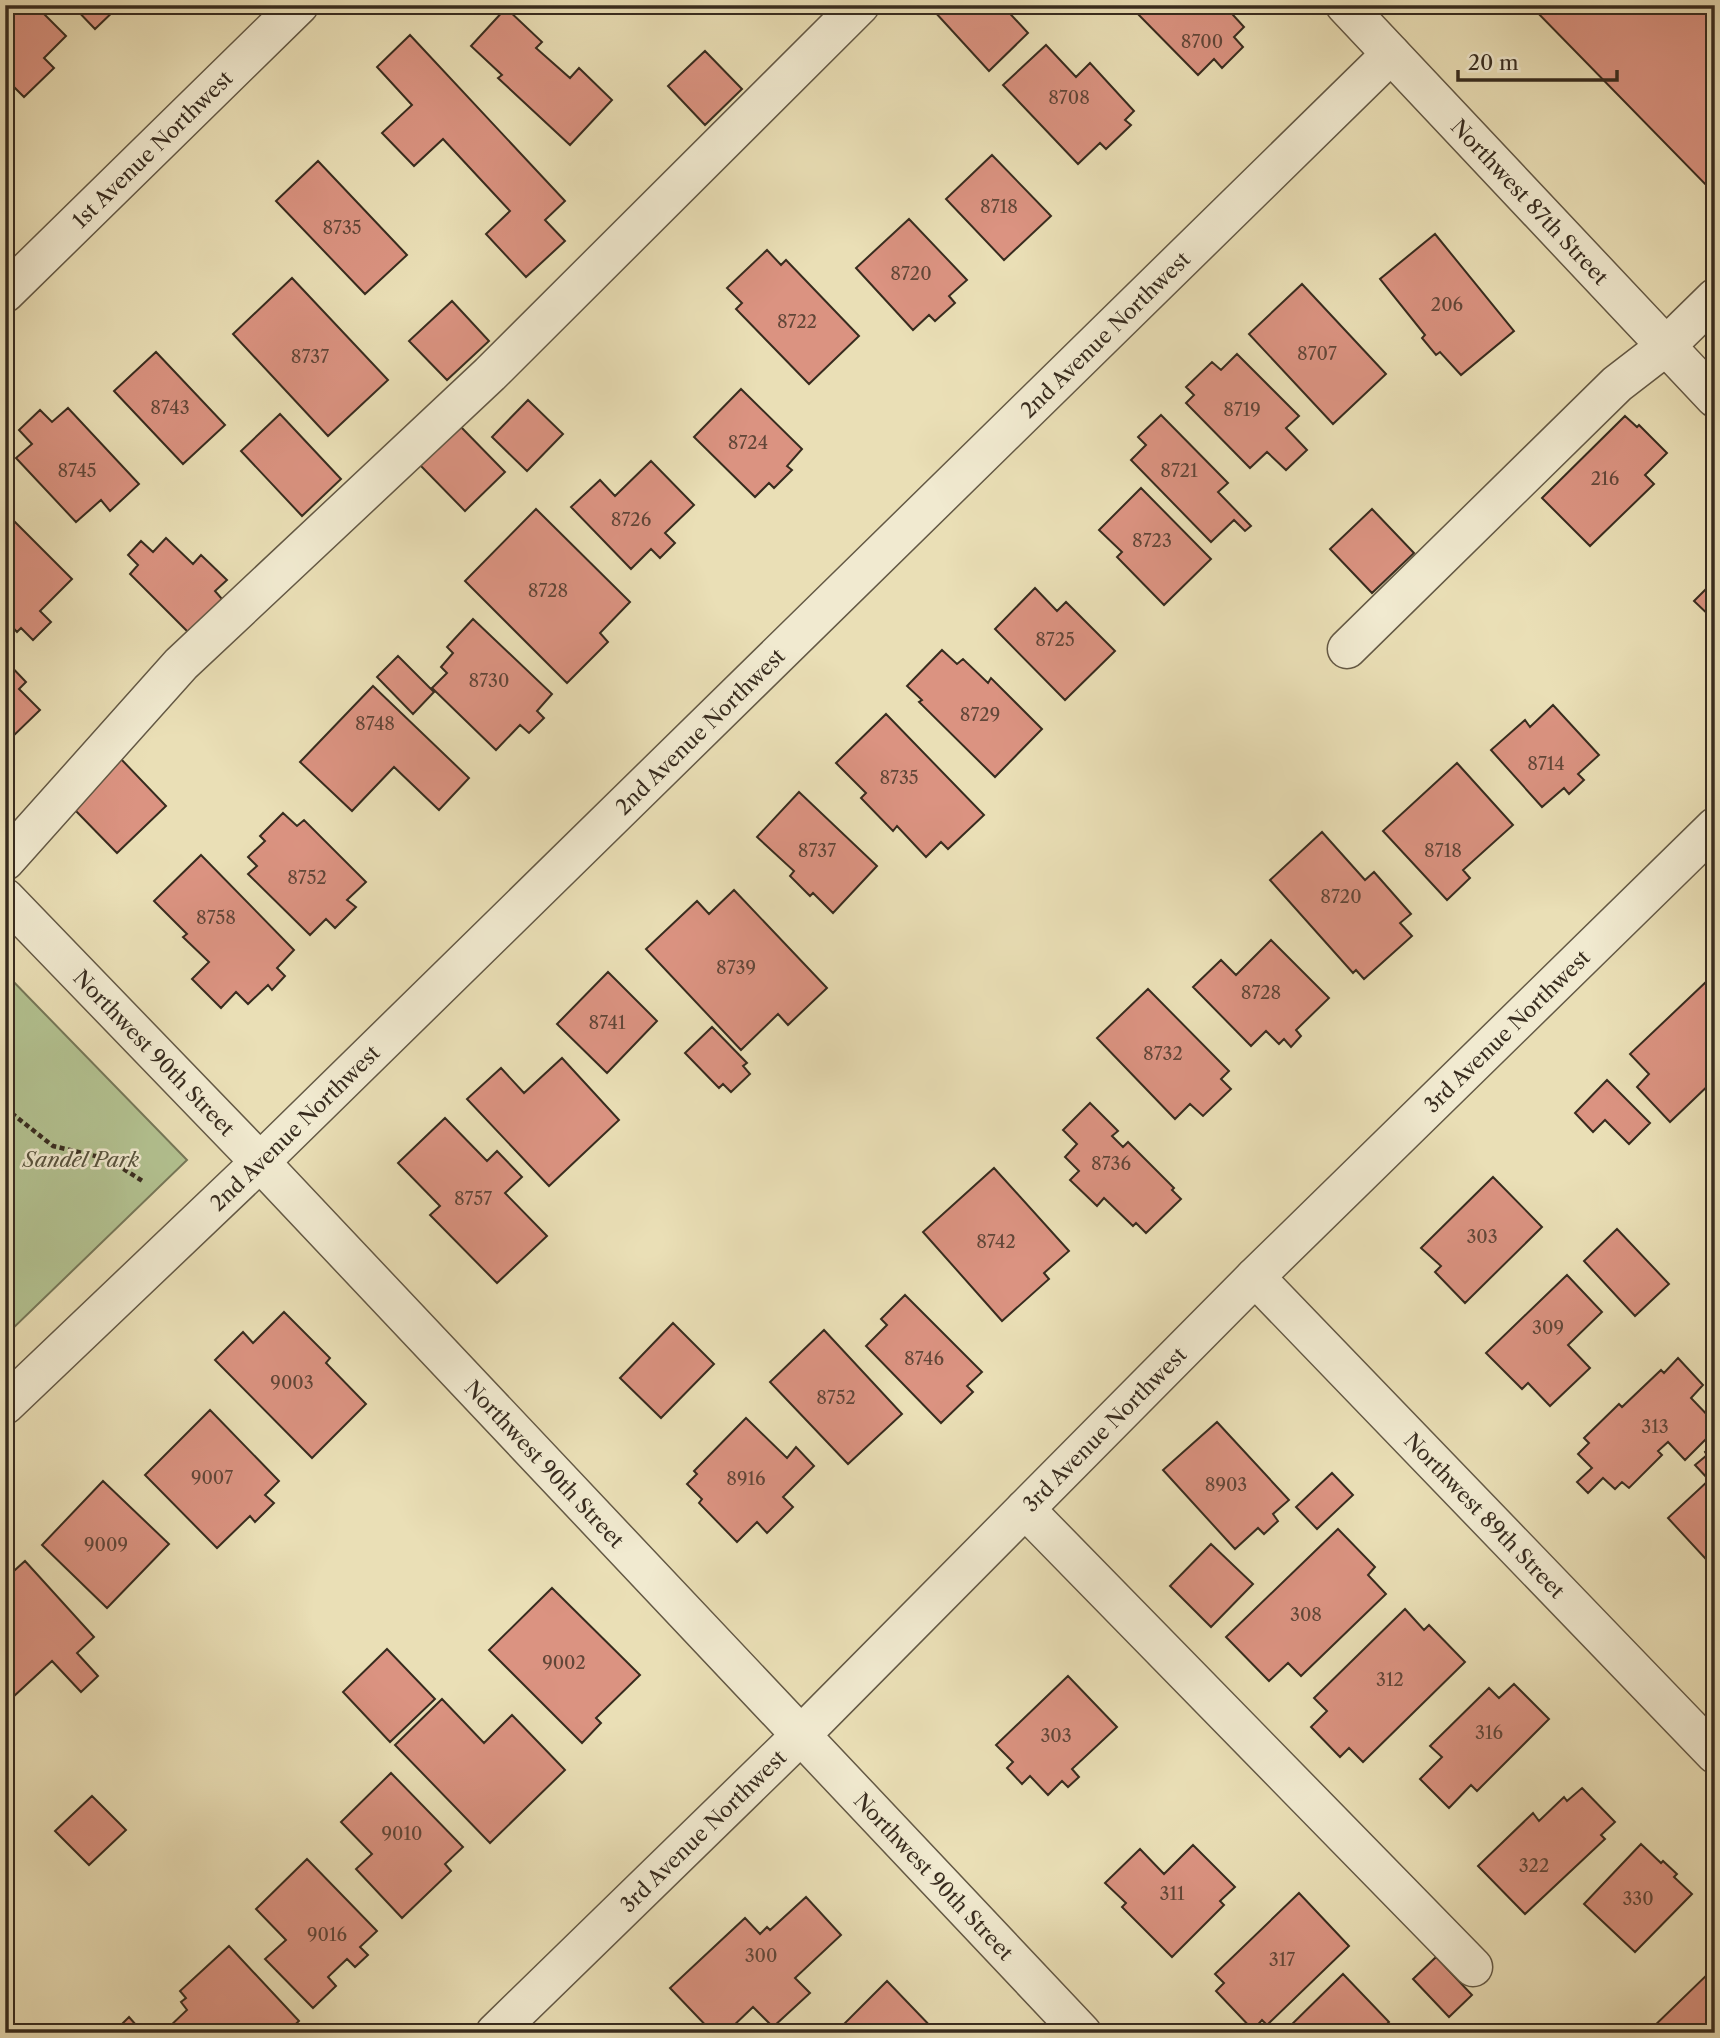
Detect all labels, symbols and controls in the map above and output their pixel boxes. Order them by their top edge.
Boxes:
house number: 8700 [1181,31,1223,53]
scale bar [1458,38,1617,82]
text: 20 m [1468,50,1519,75]
street label: 1st Avenue Northwest [67,65,238,233]
house number: 8708 [1048,87,1090,109]
street label: Northwest 87th Street [1446,114,1614,290]
house number: 8718 [980,196,1018,218]
house number: 8735 [322,217,362,239]
street label: 2nd Avenue Northwest [1015,246,1195,423]
house number: 8720 [890,263,932,285]
house number: 206 [1431,294,1463,316]
house number: 8722 [777,311,817,333]
house number: 8707 [1297,343,1337,365]
house number: 8737 [291,346,329,368]
house number: 8743 [150,397,190,419]
house number: 8719 [1223,399,1261,421]
house number: 8724 [728,432,768,454]
house number: 8745 [57,460,97,482]
house number: 8721 [1160,460,1198,482]
house number: 216 [1591,468,1619,490]
house number: 8726 [611,509,651,531]
house number: 8723 [1132,530,1172,552]
house number: 8728 [528,580,568,602]
house number: 8725 [1035,629,1075,651]
street label: 2nd Avenue Northwest [610,642,790,819]
house number: 8730 [469,670,509,692]
house number: 8729 [960,704,1000,726]
house number: 8748 [355,713,395,735]
house number: 8714 [1527,753,1565,775]
house number: 8735 [879,767,919,789]
house number: 8737 [798,840,836,862]
house number: 8718 [1424,840,1462,862]
house number: 8752 [287,867,327,889]
house number: 8720 [1320,886,1362,908]
house number: 8758 [196,907,236,929]
street label: 3rd Avenue Northwest [1419,944,1595,1117]
house number: 8739 [716,957,756,979]
street label: Northwest 90th Street [69,965,240,1141]
house number: 8728 [1241,982,1281,1004]
house number: 8741 [589,1012,626,1034]
street label: 2nd Avenue Northwest [205,1039,385,1216]
house number: 8732 [1143,1043,1183,1065]
park label: Sandel Park [21,1147,139,1172]
house number: 8736 [1091,1153,1131,1175]
house number: 8757 [454,1188,492,1210]
house number: 303 [1466,1226,1498,1248]
house number: 8742 [976,1231,1016,1253]
house number: 309 [1532,1317,1564,1339]
street label: 3rd Avenue Northwest [1017,1341,1192,1516]
house number: 8746 [904,1348,944,1370]
house number: 9003 [270,1372,314,1394]
street label: Northwest 90th Street [460,1375,630,1553]
house number: 8752 [816,1387,856,1409]
house number: 313 [1641,1416,1669,1438]
street label: Northwest 89th Street [1399,1427,1570,1603]
house number: 9007 [191,1467,233,1489]
house number: 8916 [726,1468,766,1490]
house number: 8903 [1205,1474,1247,1496]
house number: 9009 [84,1534,128,1556]
house number: 308 [1290,1604,1322,1626]
house number: 9002 [542,1652,586,1674]
house number: 312 [1376,1669,1404,1691]
house number: 316 [1475,1722,1503,1744]
house number: 303 [1040,1725,1072,1747]
street label: 3rd Avenue Northwest [615,1744,791,1917]
street label: Northwest 90th Street [849,1787,1019,1965]
house number: 9010 [382,1823,422,1845]
house number: 322 [1519,1855,1549,1877]
house number: 311 [1159,1883,1185,1905]
house number: 330 [1622,1888,1654,1910]
house number: 9016 [307,1924,347,1946]
house number: 300 [745,1945,777,1967]
house number: 317 [1269,1949,1295,1971]

